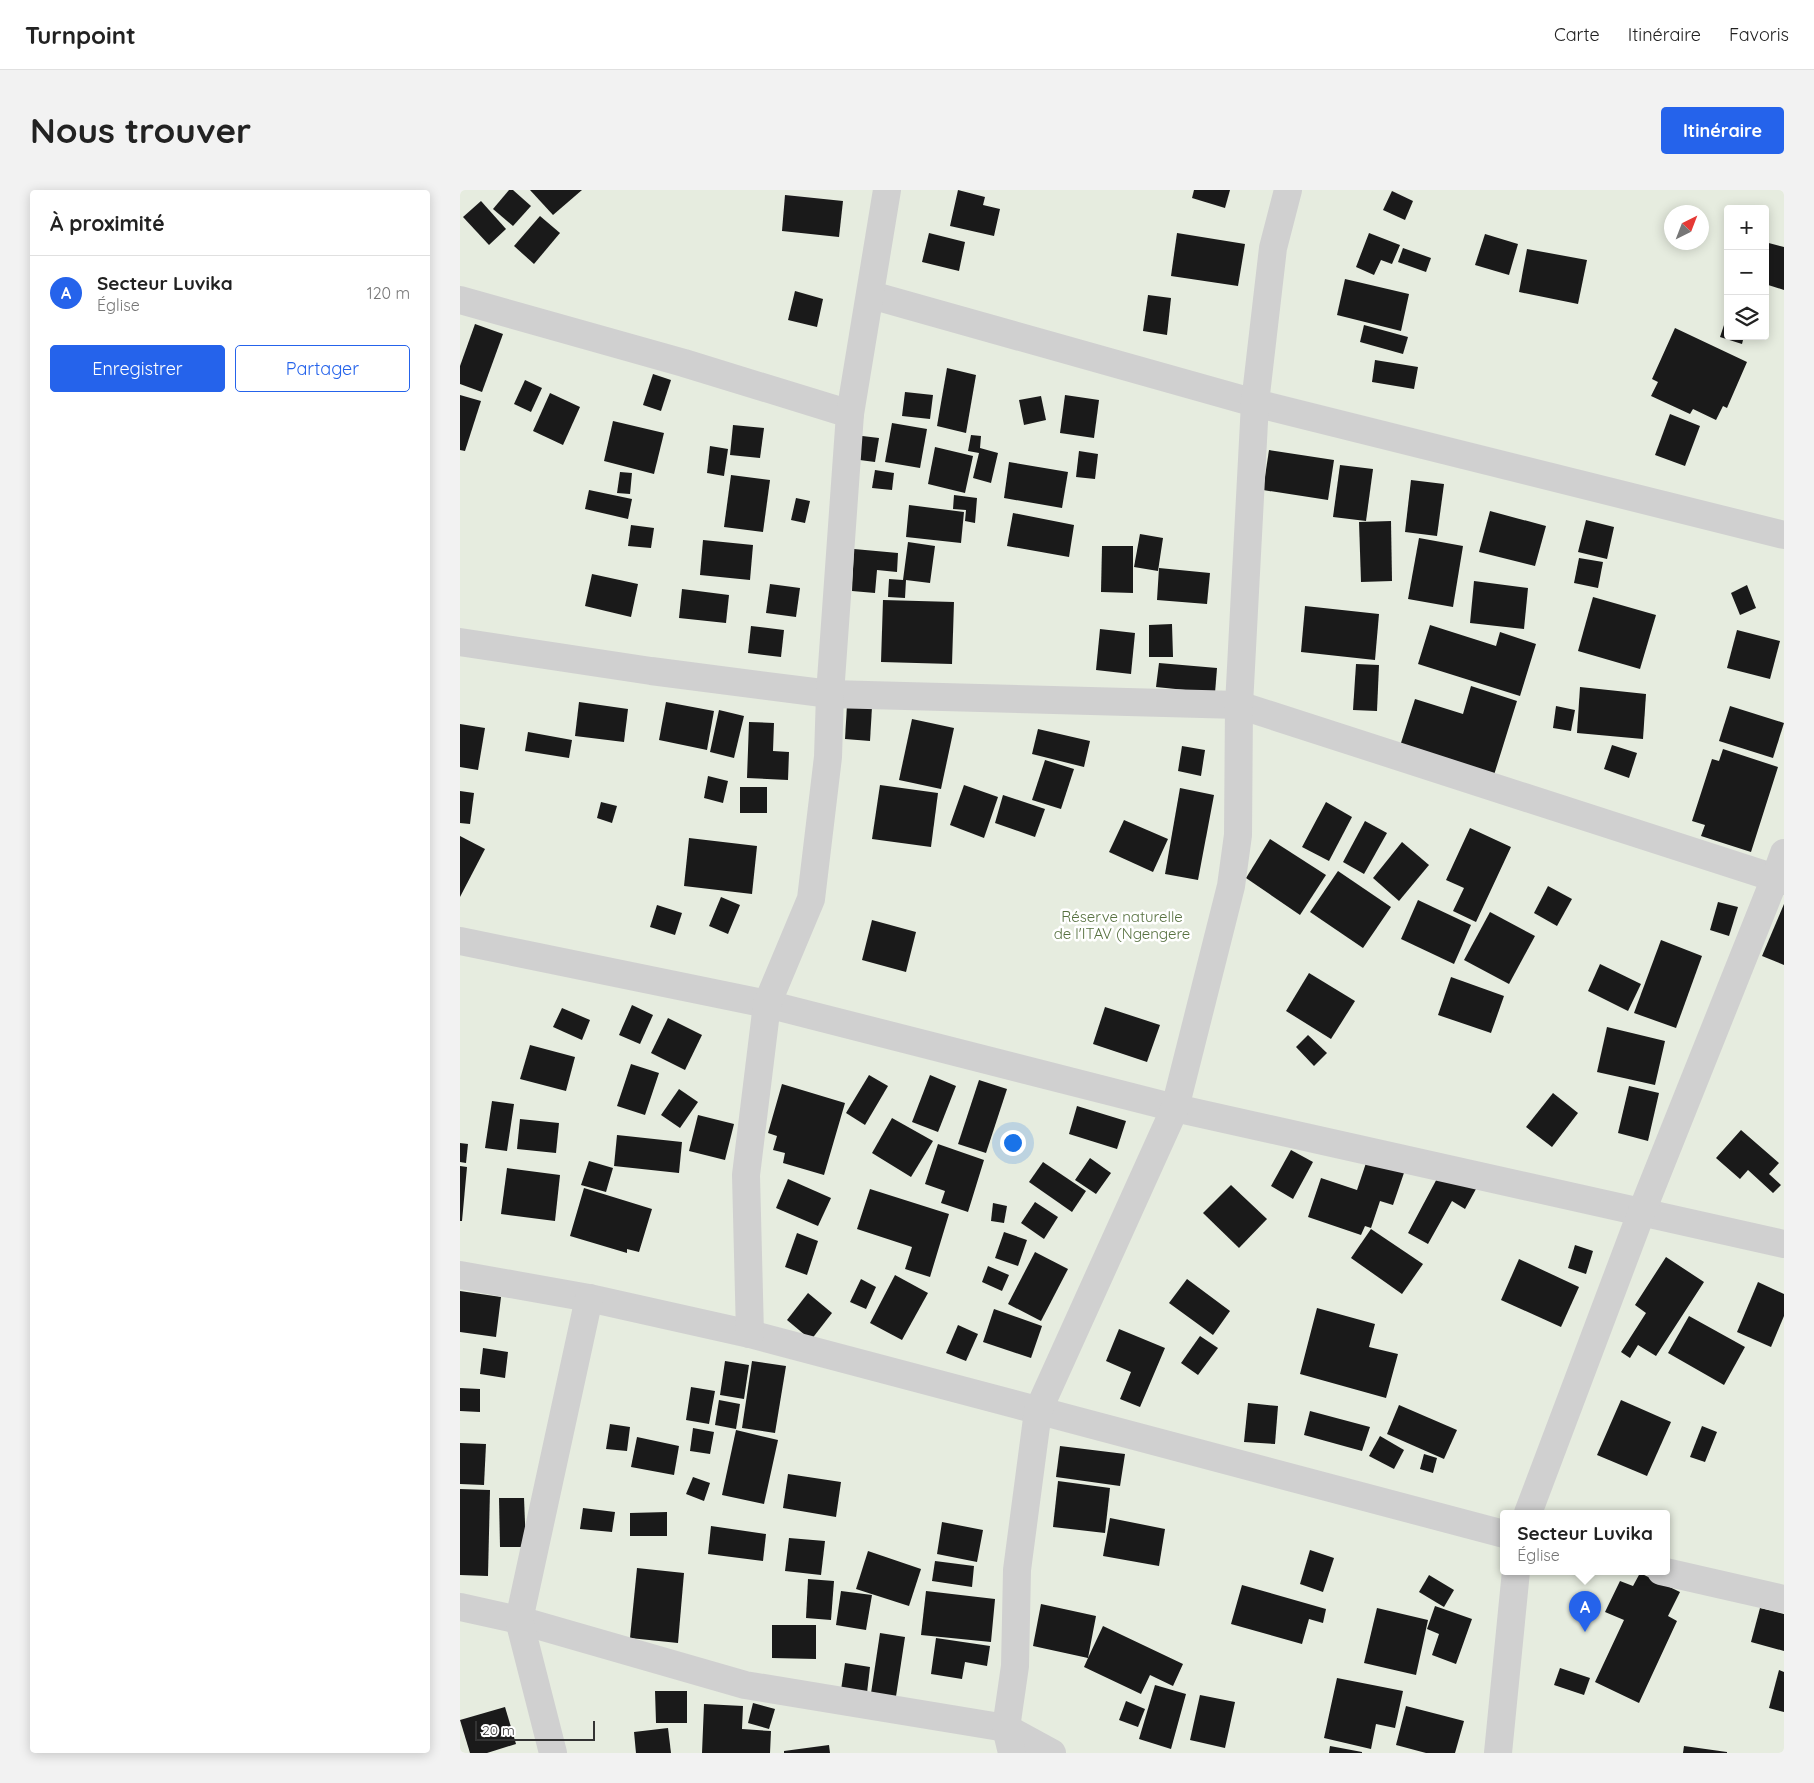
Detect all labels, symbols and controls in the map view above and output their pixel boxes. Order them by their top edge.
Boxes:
text: Turnpoint [25,20,136,50]
text: Carte [1554,23,1600,46]
text: Itinéraire [1628,23,1701,46]
text: Favoris [1729,23,1789,46]
button: Itinéraire [1661,107,1784,154]
text: Nous trouver [30,108,251,152]
north arrow [1664,205,1709,250]
map controls [1724,205,1769,340]
button: + [1724,205,1769,250]
text: À proximité [50,210,165,236]
button: − [1724,250,1769,295]
text: Secteur Luvika [97,271,233,295]
text: A [61,283,71,303]
text: 120 m [367,283,410,303]
text: Église [97,295,140,315]
button: layers [1724,295,1769,340]
button: Enregistrer [50,345,225,392]
button: Partager [235,345,410,392]
park label: Réserve naturelle de l'ITAV (Ngengere [1054,907,1190,943]
your location [1000,1130,1026,1156]
popup [1500,1510,1670,1575]
text: Secteur Luvika [1517,1521,1653,1545]
text: Église [1517,1545,1560,1565]
pin: A [1569,1591,1601,1632]
scale bar [475,1718,595,1741]
text: 20 m [482,1721,515,1739]

